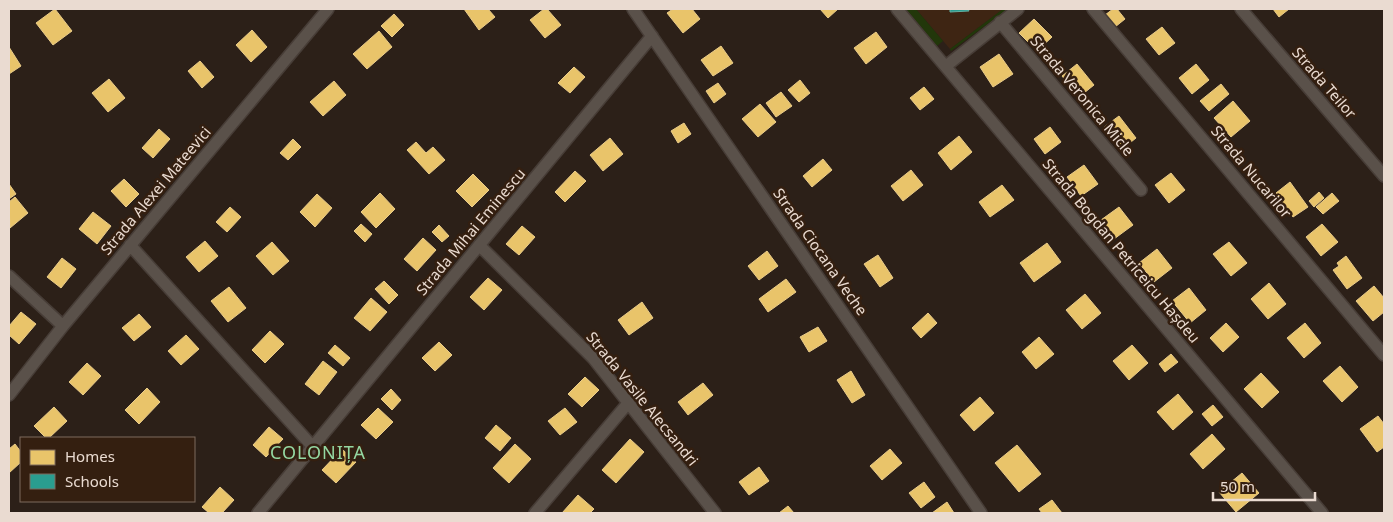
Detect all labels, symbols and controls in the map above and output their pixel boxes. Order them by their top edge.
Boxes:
street label: Strada Veronica Micle [1026,31,1139,160]
street label: Strada Teilor [1288,42,1361,122]
street label: Strada Nucarilor [1207,121,1296,222]
street label: Strada Alexei Mateevici [96,122,215,259]
street label: Strada Bogdan Petriceicu Hașdeu [1039,154,1205,347]
street label: Strada Mihai Eminescu [411,164,529,299]
street label: Strada Ciocana Veche [769,184,872,319]
street label: Strada Vasile Alecsandri [582,327,703,470]
legend [20,437,195,502]
district label: COLONIȚA [270,440,366,464]
text: Homes [65,446,115,466]
scale bar [1213,470,1316,502]
text: Schools [65,471,119,491]
text: 50 m [1220,476,1255,496]

